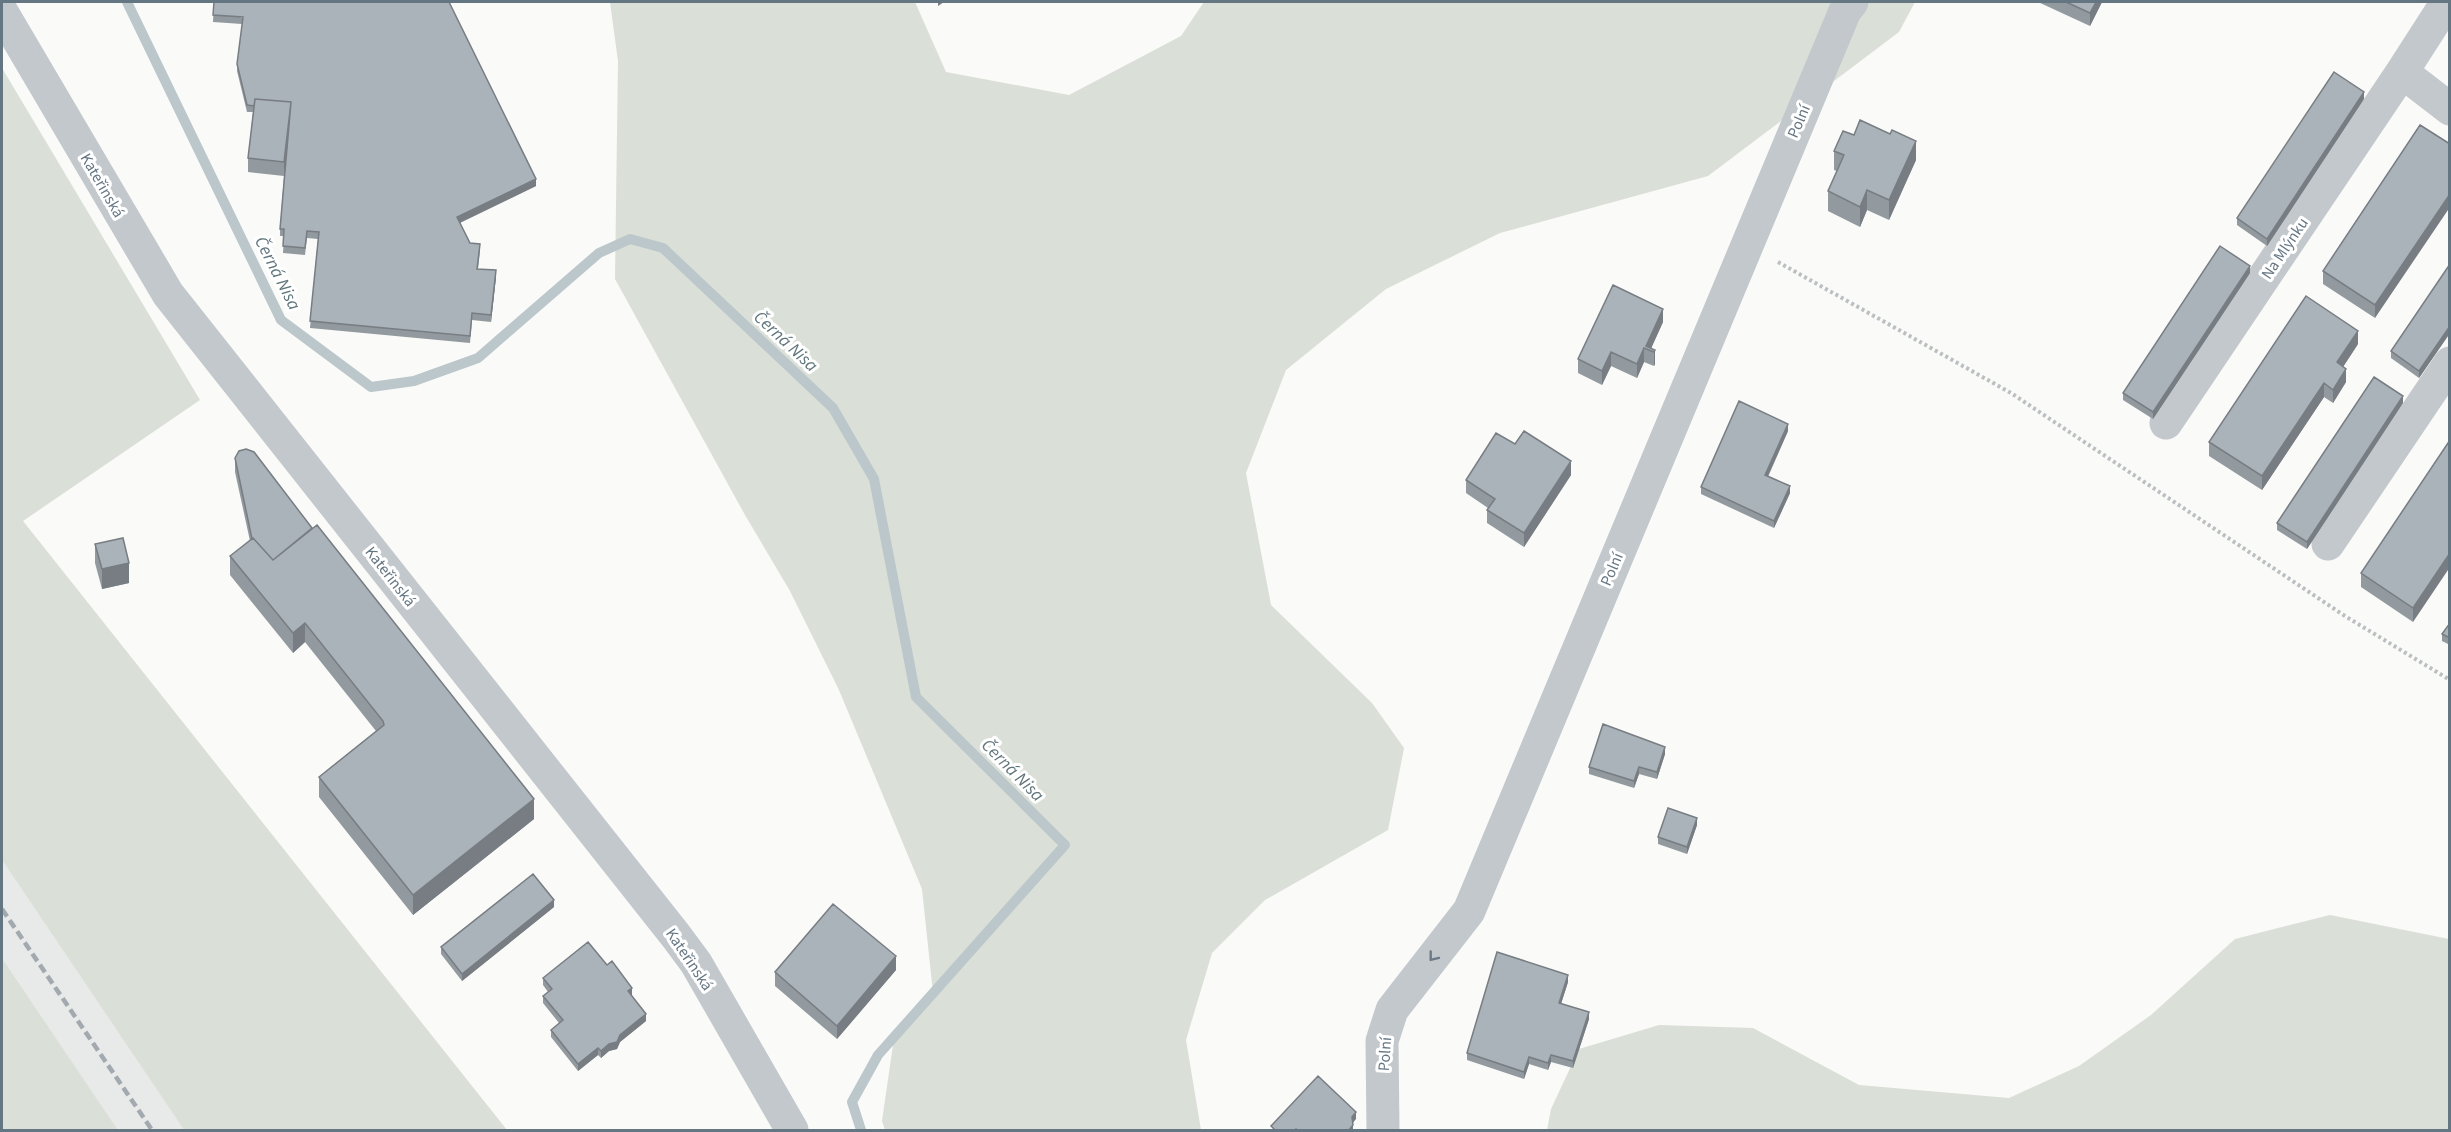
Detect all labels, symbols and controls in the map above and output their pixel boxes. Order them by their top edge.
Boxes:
street label: Polní [1782,100,1816,141]
street label: Kateřinská [75,149,129,222]
street label: Na Mlýnku [2256,213,2314,284]
water label: Černá Nisa [248,232,307,315]
water label: Černá Nisa [748,305,824,378]
street label: Kateřinská [360,542,421,611]
street label: Polní [1595,548,1629,589]
water label: Černá Nisa [976,733,1050,808]
street label: Kateřinská [660,924,718,995]
one-way arrow [1429,950,1440,961]
street label: Polní [1373,1035,1397,1072]

